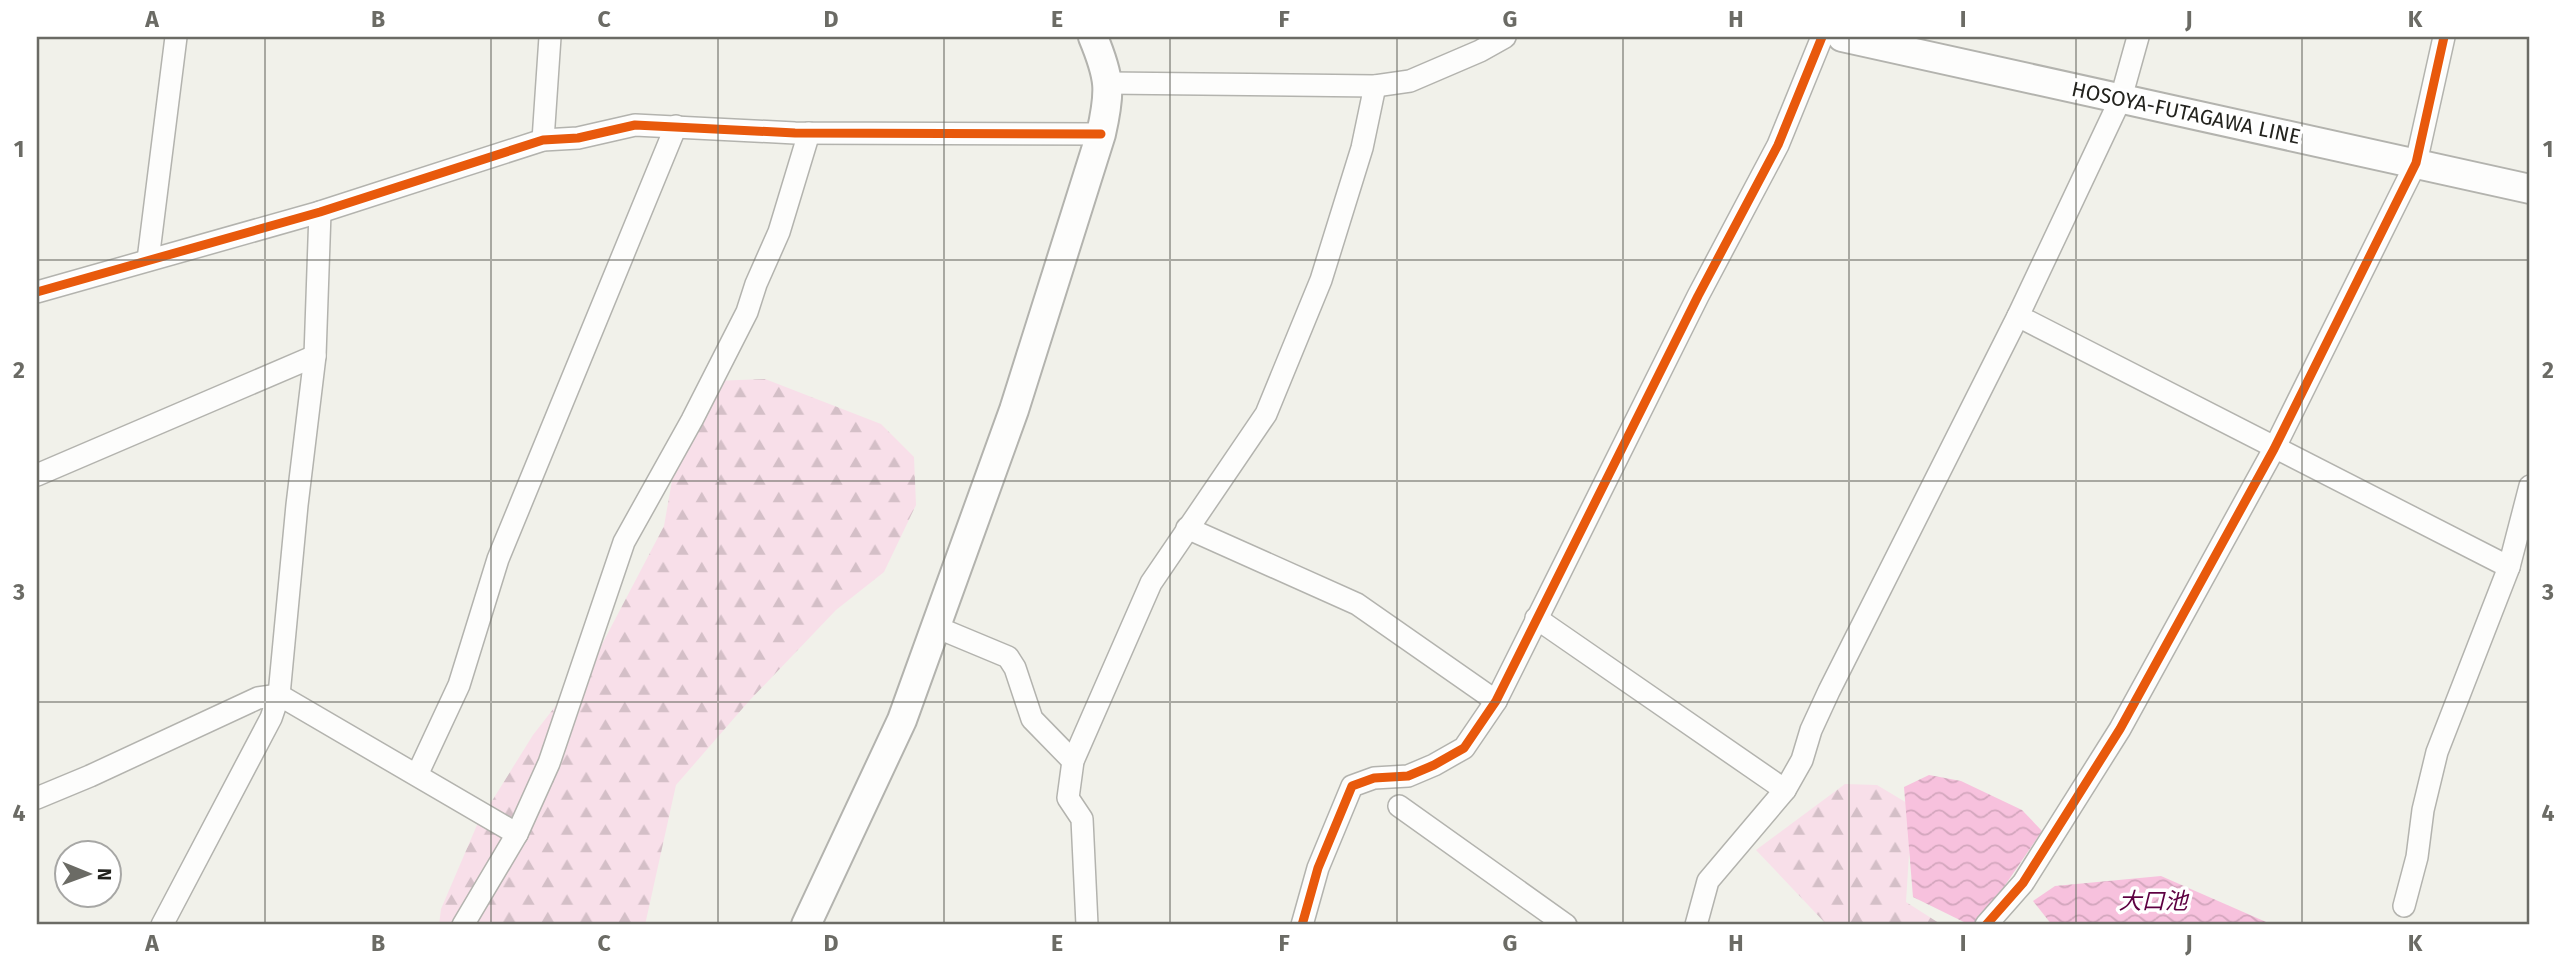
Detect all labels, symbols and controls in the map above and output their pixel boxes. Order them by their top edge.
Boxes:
text: A [144,5,159,33]
text: B [371,5,385,33]
text: C [597,5,611,33]
text: D [824,5,839,33]
text: E [1051,5,1063,33]
text: F [1278,5,1290,33]
text: G [1503,5,1517,33]
text: H [1728,5,1744,33]
text: I [1960,5,1966,33]
text: J [2184,5,2193,33]
text: K [2408,5,2423,33]
street label: HOSOYA-FUTAGAWA LINE [2069,76,2303,150]
text: 1 [14,135,24,163]
text: 1 [2543,135,2553,163]
text: 2 [13,356,25,384]
text: 2 [2542,356,2554,384]
text: 3 [12,578,25,606]
text: 3 [2541,578,2554,606]
text: 4 [13,799,26,827]
text: 4 [2542,799,2555,827]
north arrow [52,839,122,909]
text: N [93,868,116,881]
water label: 大口池 [2119,887,2190,915]
text: A [144,929,159,957]
text: B [371,929,385,957]
text: C [597,929,611,957]
text: D [824,929,839,957]
text: E [1051,929,1063,957]
text: F [1278,929,1290,957]
text: G [1503,929,1517,957]
text: H [1728,929,1744,957]
text: I [1960,929,1966,957]
text: J [2184,929,2193,957]
text: K [2408,929,2423,957]

